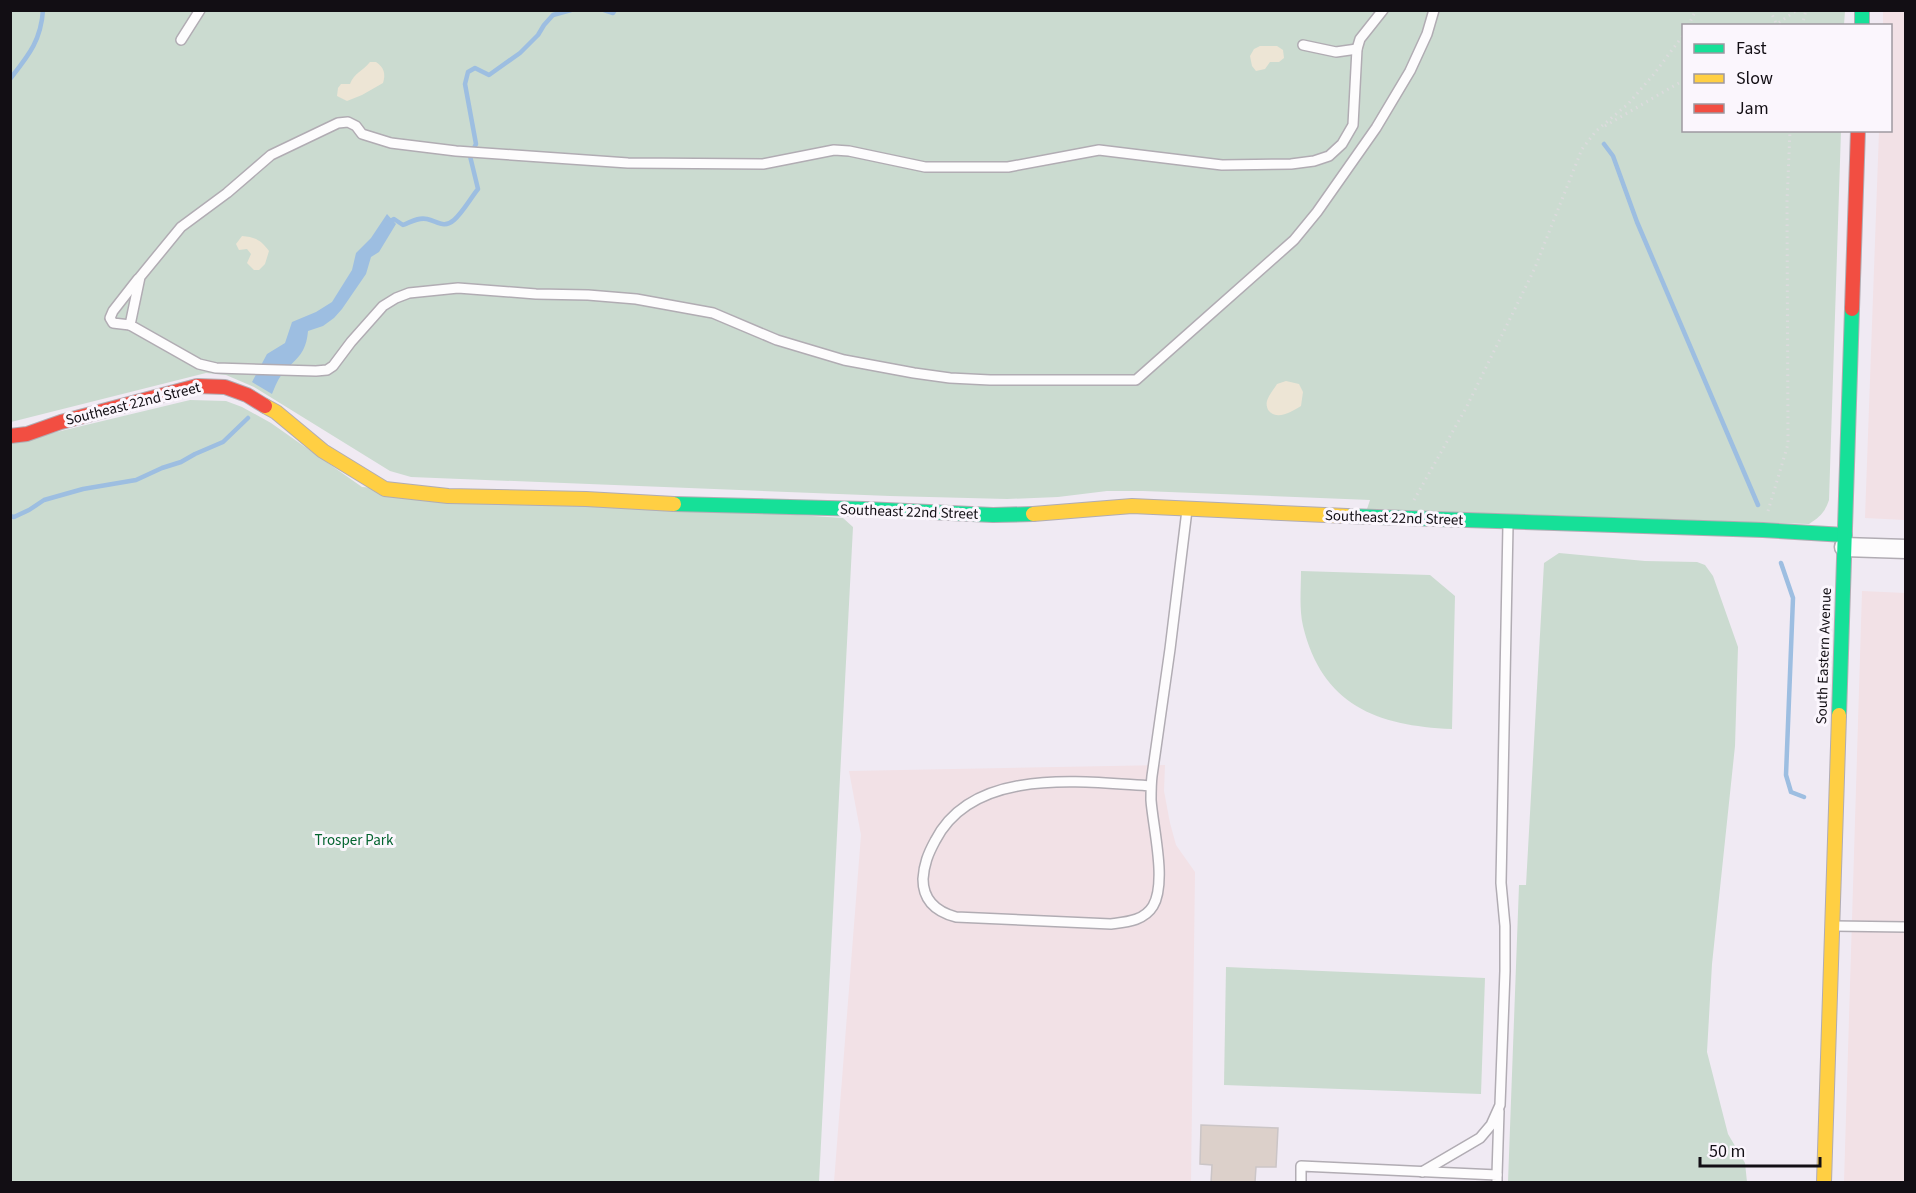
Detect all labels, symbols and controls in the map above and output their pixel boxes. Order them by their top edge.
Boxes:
legend [1682,24,1892,132]
text: Fast [1736,36,1767,61]
text: Slow [1736,66,1773,91]
text: Jam [1736,96,1769,121]
street label: Southeast 22nd Street [63,377,203,431]
street label: Southeast 22nd Street [839,499,979,525]
street label: Southeast 22nd Street [1324,505,1464,531]
street label: South Eastern Avenue [1811,587,1837,725]
park label: Trosper Park [315,830,394,851]
scale bar [1700,1130,1820,1168]
text: 50 m [1709,1139,1745,1164]

